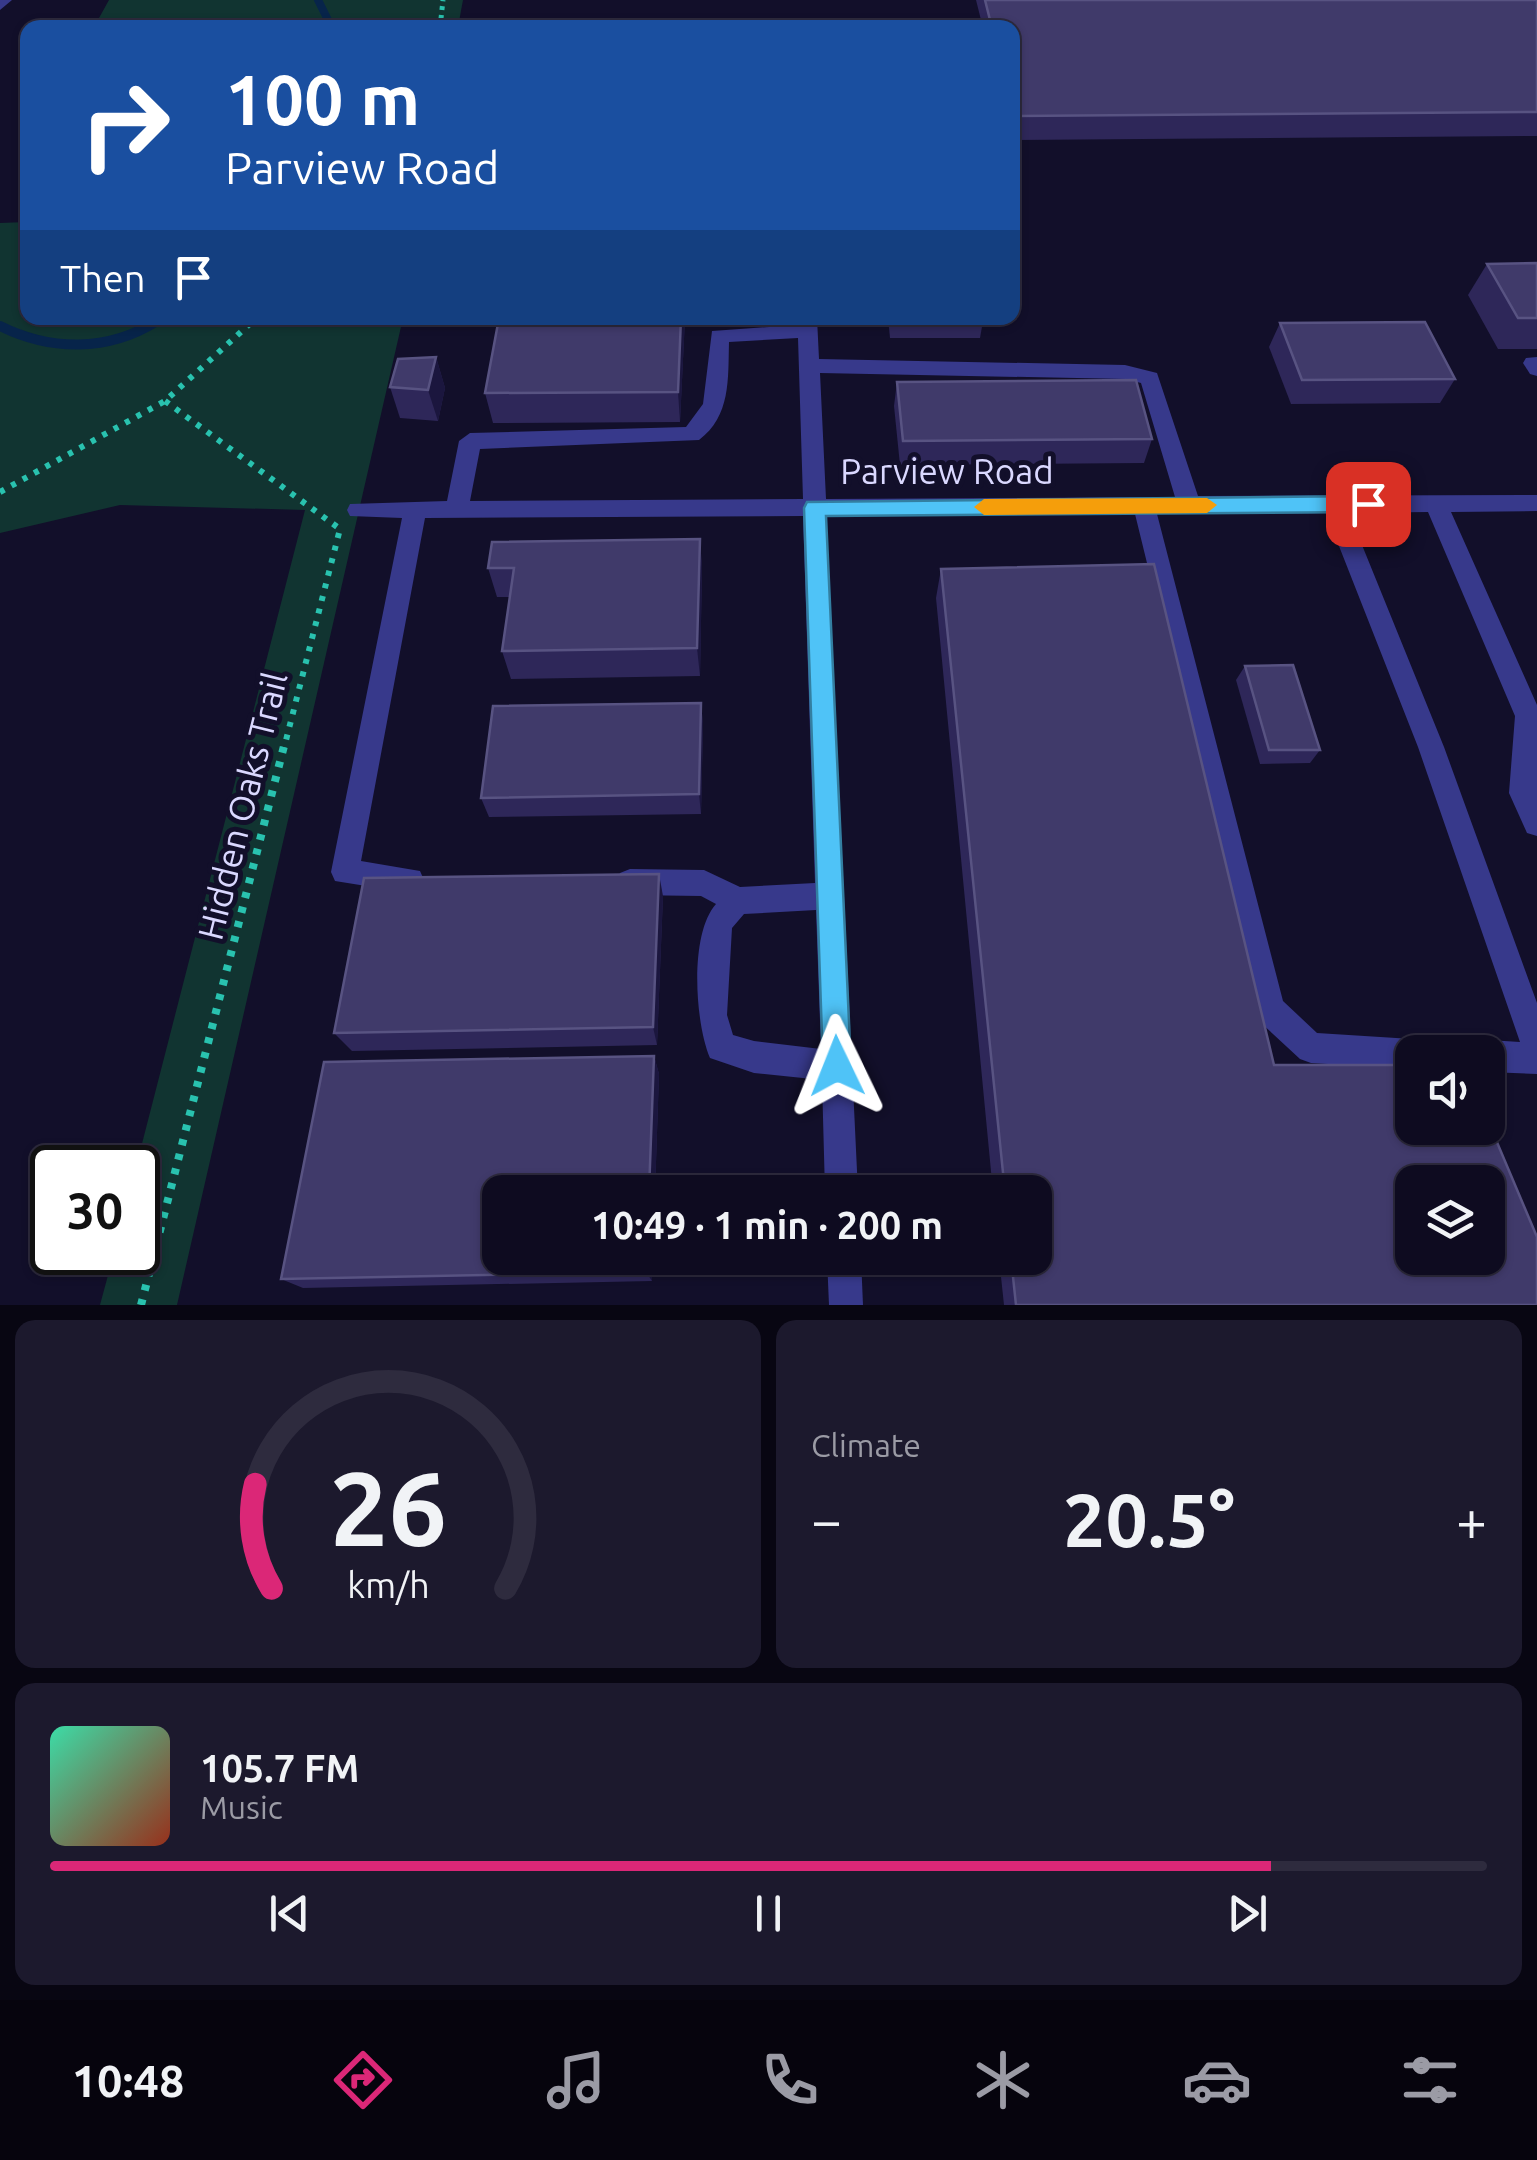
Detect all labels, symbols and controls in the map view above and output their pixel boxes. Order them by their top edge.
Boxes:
icon: right [60,60,190,190]
text: 100 m [225,60,420,138]
text: Parview Road [225,142,499,193]
icon: arrive [166,250,221,305]
text: Then [60,257,146,299]
street label: Parview Road [840,451,1054,491]
pin [1326,462,1411,547]
icon: arrive [1341,477,1396,532]
street label: Hidden Oaks Trail [189,668,295,944]
position arrow [785,1014,889,1118]
map controls [1395,1035,1505,1275]
button: sound [1395,1035,1505,1145]
speed limit sign: 30 [30,1145,160,1275]
button: layers [1395,1165,1505,1275]
text: 10:49 · 1 min · 200 m [591,1204,943,1246]
text: Climate [811,1427,921,1463]
text: 26 [329,1449,447,1566]
text: 20.5° [1063,1477,1235,1561]
text: − [811,1489,842,1550]
text: + [1456,1489,1487,1550]
text: km/h [347,1565,429,1605]
text: 105.7 FM [200,1747,359,1789]
text: Music [200,1789,283,1825]
icon: previous [262,1886,317,1941]
icon: pause [741,1886,796,1941]
icon: next [1220,1886,1275,1941]
icon: directions [328,2045,398,2115]
icon: music [541,2045,611,2115]
icon: phone [755,2045,825,2115]
icon: climate [968,2045,1038,2115]
icon: car [1182,2045,1252,2115]
icon: filters [1395,2045,1465,2115]
text: 10:48 [72,2055,184,2106]

